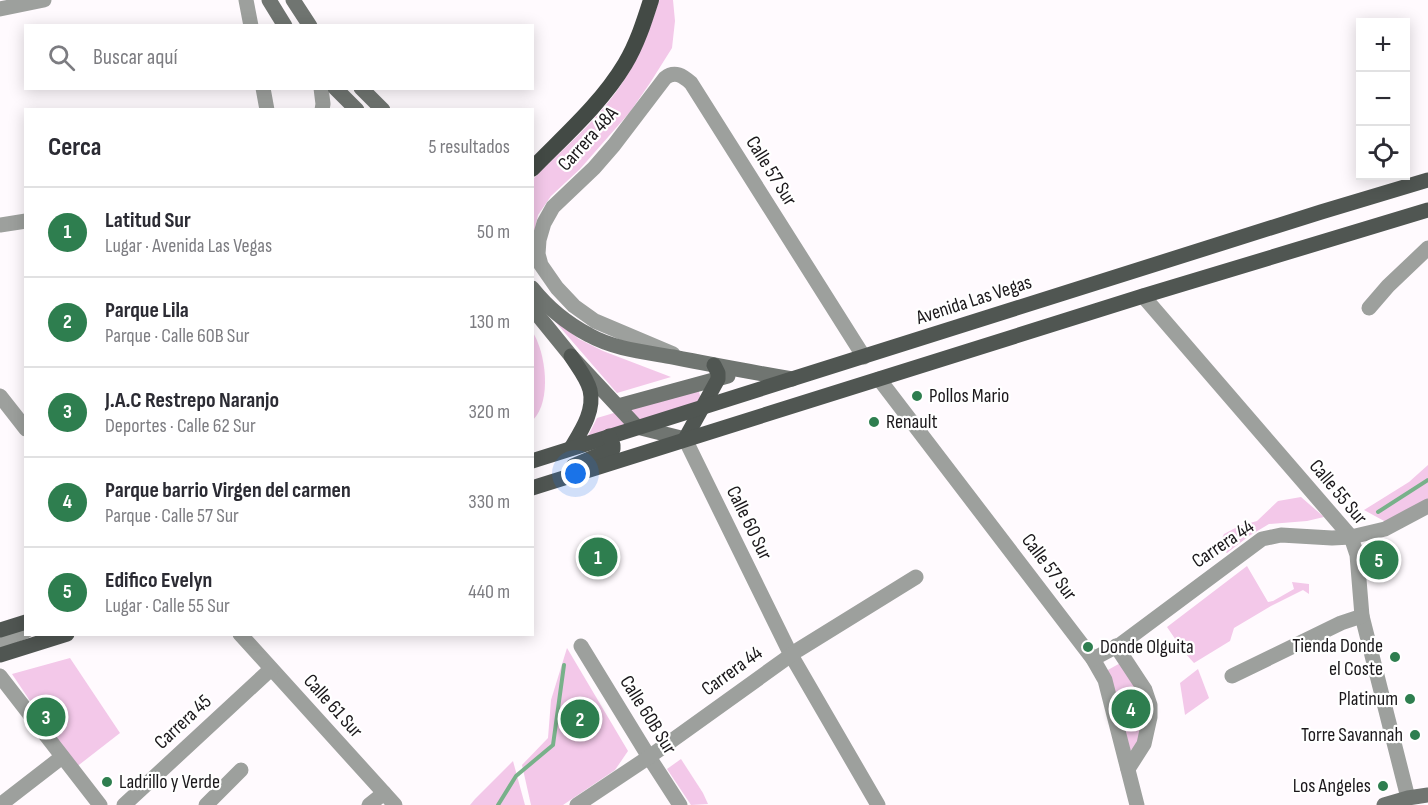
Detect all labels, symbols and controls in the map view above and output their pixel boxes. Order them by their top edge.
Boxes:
map controls [1356,18,1410,180]
button: + [1356,18,1410,72]
search box [24,24,534,90]
icon: search [45,41,78,74]
text: Buscar aquí [93,44,178,71]
button: − [1356,72,1410,126]
street label: Carrera 48A [553,102,623,176]
button: locate [1356,126,1410,180]
text: Cerca [48,132,101,163]
street label: Calle 57 Sur [740,132,802,210]
text: 5 resultados [429,135,510,159]
text: Latitud Sur [105,207,191,234]
text: 1 [64,220,71,244]
text: 50 m [477,220,510,244]
text: Lugar · Avenida Las Vegas [105,234,272,258]
street label: Avenida Las Vegas [912,270,1035,330]
text: Parque Lila [105,297,189,324]
text: 2 [63,310,72,334]
text: 130 m [470,310,510,334]
text: Parque · Calle 60B Sur [105,324,250,348]
place label: Pollos Mario [929,384,1009,408]
text: J.A.C Restrepo Naranjo [105,387,279,414]
marker: Pollos Mario [910,389,924,403]
text: 3 [63,400,72,424]
text: 320 m [468,400,510,424]
place label: Renault [886,410,937,434]
text: Deportes · Calle 62 Sur [105,414,256,438]
marker: Renault [867,415,881,429]
street label: Calle 55 Sur [1304,455,1372,530]
your location [561,459,590,488]
text: Parque barrio Virgen del carmen [105,477,351,504]
street label: Calle 60 Sur [721,482,777,564]
text: 4 [63,490,72,514]
text: 330 m [468,490,510,514]
text: Parque · Calle 57 Sur [105,504,239,528]
street label: Carrera 44 [1188,515,1258,573]
street label: Calle 57 Sur [1016,529,1082,605]
pin: 1 [578,534,618,580]
pin: 5 [1360,538,1398,582]
text: Edifico Evelyn [105,567,212,594]
text: 5 [63,580,72,604]
text: 440 m [468,580,510,604]
text: Lugar · Calle 55 Sur [105,594,230,618]
place label: Tienda Donde el Coste [1292,634,1383,681]
place label: Donde Olguita [1100,635,1194,659]
marker: Donde Olguita [1081,640,1095,654]
street label: Carrera 44 [697,641,767,701]
marker: Tienda Donde el Coste [1388,650,1402,664]
street label: Calle 61 Sur [298,669,368,743]
street label: Calle 60B Sur [614,671,682,759]
pin: 4 [1112,686,1150,732]
place label: Platinum [1339,687,1398,711]
street label: Carrera 45 [150,690,216,754]
marker: Platinum [1403,692,1417,706]
pin: 3 [26,694,66,740]
pin: 2 [560,696,600,742]
place label: Torre Savannah [1301,723,1403,747]
marker: Torre Savannah [1408,728,1422,742]
place label: Ladrillo y Verde [119,770,220,794]
place label: Los Angeles [1293,774,1371,798]
marker: Ladrillo y Verde [100,775,114,789]
marker: Los Angeles [1376,779,1390,793]

